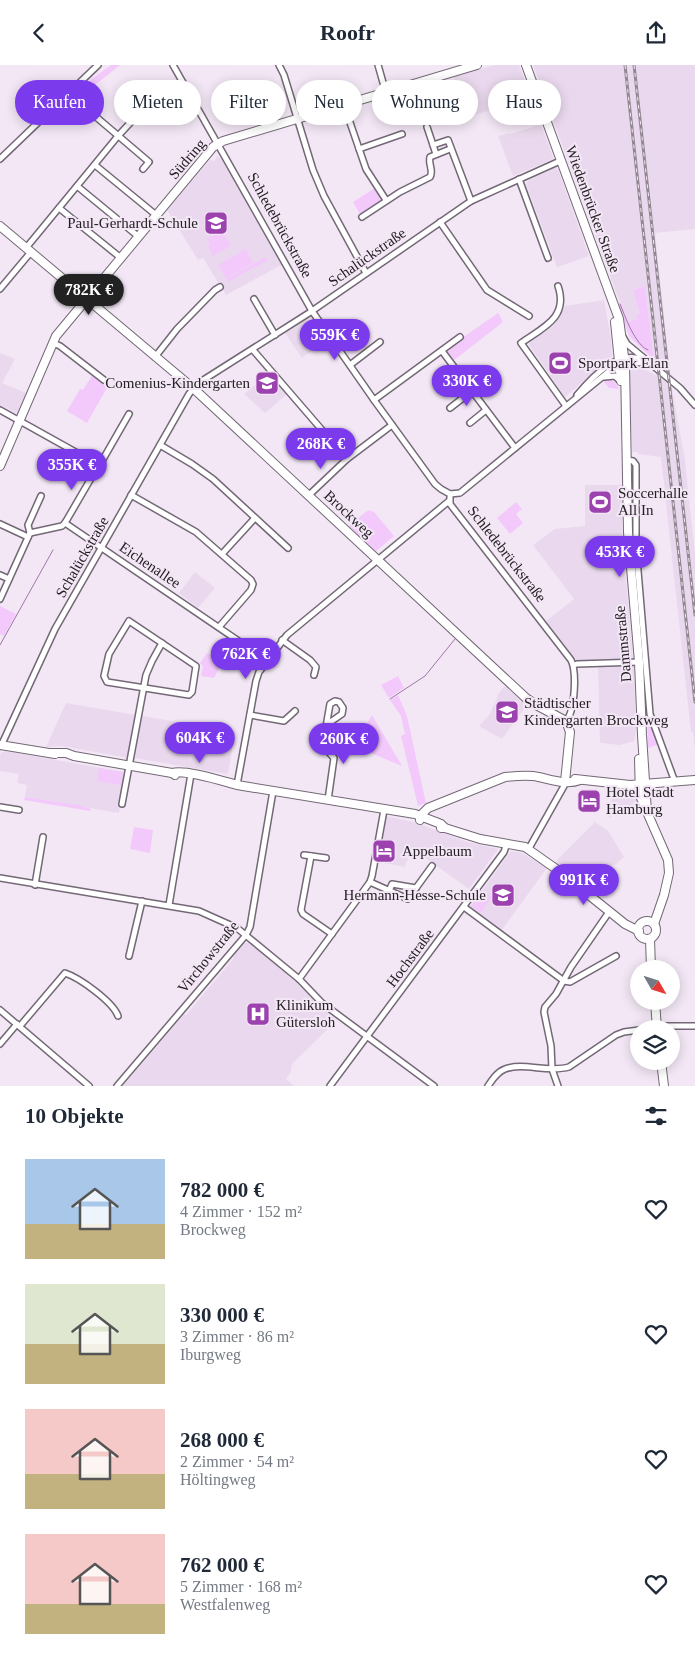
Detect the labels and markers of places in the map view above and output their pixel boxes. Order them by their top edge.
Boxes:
school or university icon: Paul-Gerhardt-Schule [203,210,229,236]
place label: Paul-Gerhardt-Schule [67,215,198,231]
pin: 782K € [48,273,130,316]
pin: 559K € [294,319,376,361]
sports icon: Sportpark Elan [547,350,573,376]
place label: Sportpark Elan [578,355,669,371]
pin: 330K € [426,365,508,407]
school or university icon: Comenius-Kindergarten [254,370,280,396]
place label: Comenius-Kindergarten [105,375,250,391]
pin: 268K € [280,427,362,470]
pin: 355K € [31,449,113,491]
place label: Soccerhalle All In [618,485,688,518]
sports icon: Soccerhalle All In [587,489,613,515]
pin: 453K € [579,535,661,578]
pin: 762K € [205,637,287,680]
place label: Städtischer Kindergarten Brockweg [524,695,669,728]
school or university icon: Städtischer Kindergarten Brockweg [494,699,520,725]
pin: 604K € [159,721,241,764]
pin: 260K € [303,723,385,765]
place label: Hotel Stadt Hamburg [606,784,675,817]
hotel icon: Hotel Stadt Hamburg [576,788,602,814]
hotel icon: Appelbaum [371,838,397,864]
place label: Appelbaum [402,843,472,859]
pin: 991K € [543,863,625,906]
school or university icon: Hermann-Hesse-Schule [490,882,516,908]
place label: Hermann-Hesse-Schule [344,887,486,903]
place label: Klinikum Gütersloh [276,997,336,1030]
hospital icon: Klinikum Gütersloh [245,1001,271,1027]

